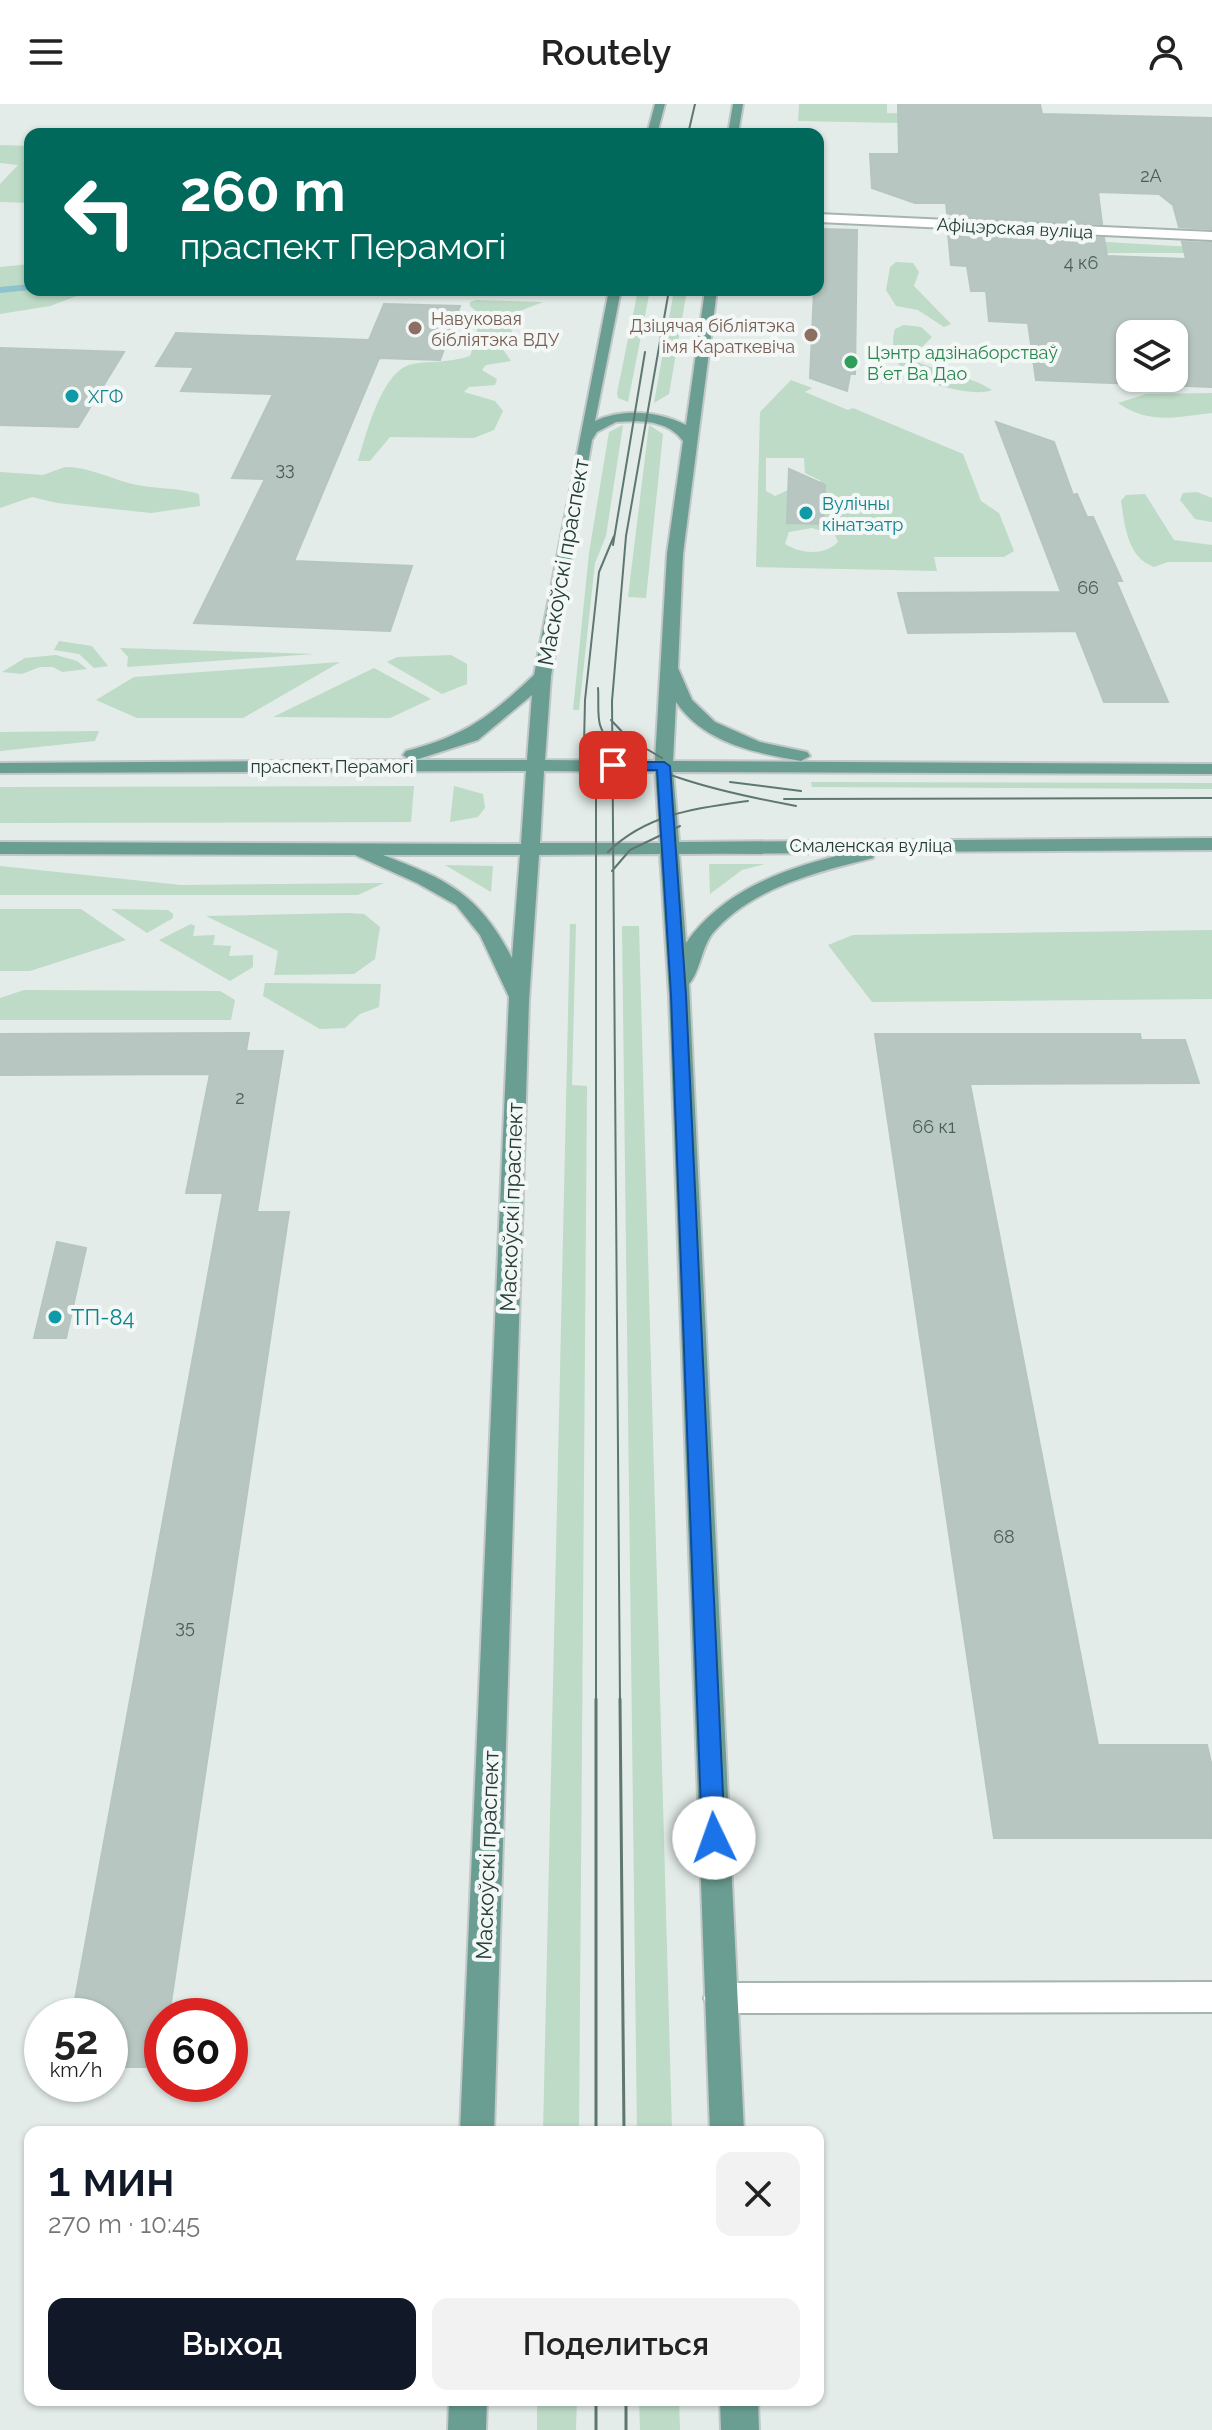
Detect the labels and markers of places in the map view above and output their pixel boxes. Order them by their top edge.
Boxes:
place label: Навуковая бібліятэка ВДУ [431,308,560,350]
place label: Дзіцячая бібліятэка імя Караткевіча [630,315,795,357]
marker: Навуковая бібліятэка ВДУ [406,319,424,337]
marker: Дзіцячая бібліятэка імя Караткевіча [802,326,820,344]
place label: Цэнтр адзінаборстваў Вʼет Ва Дао [867,342,1058,384]
marker: Цэнтр адзінаборстваў Вʼет Ва Дао [842,353,860,371]
place label: ХГФ [88,386,123,407]
marker: ХГФ [63,387,81,405]
place label: Вулічны кінатэатр [822,493,903,535]
marker: Вулічны кінатэатр [797,504,815,522]
pin [579,731,647,799]
place label: ТП-84 [71,1304,134,1330]
marker: ТП-84 [46,1308,64,1326]

